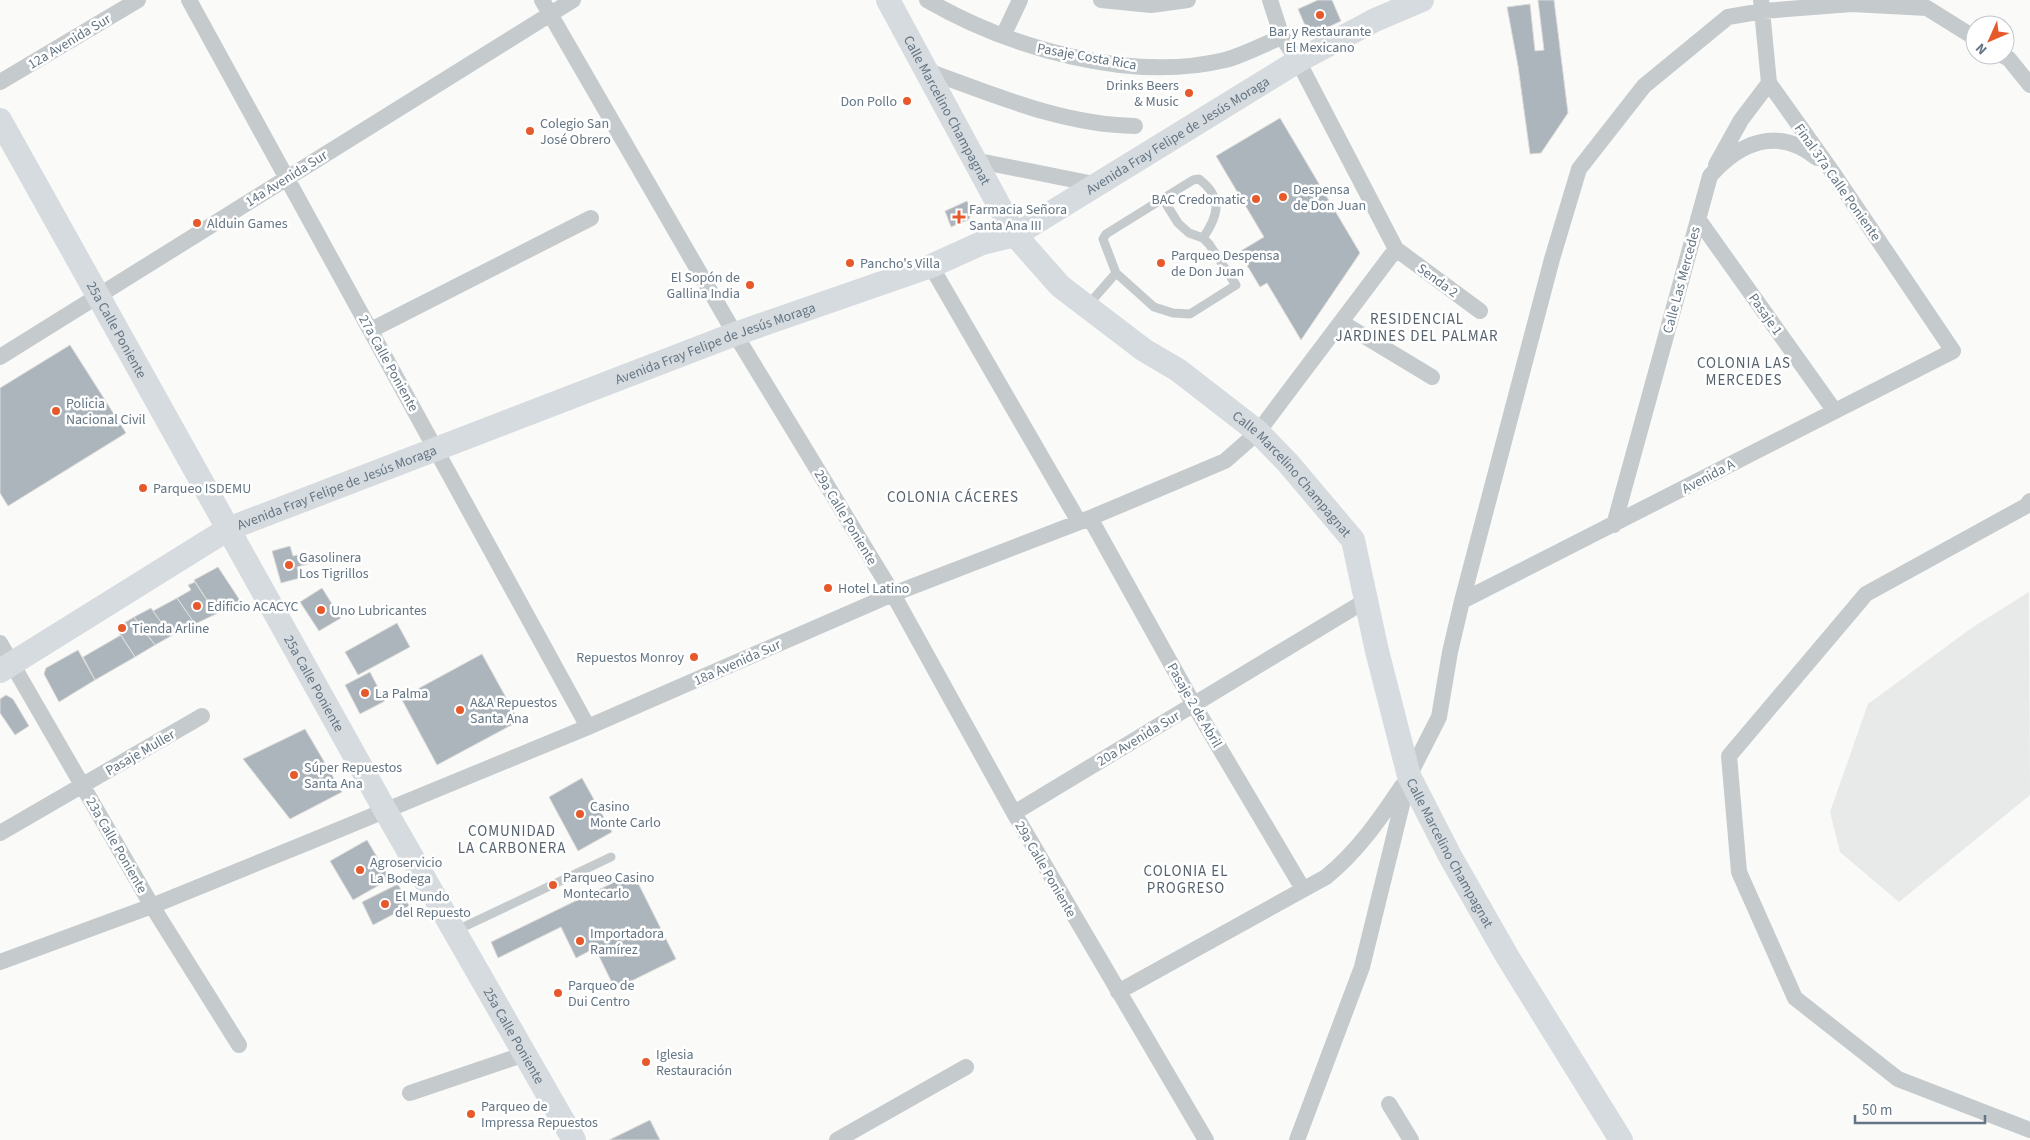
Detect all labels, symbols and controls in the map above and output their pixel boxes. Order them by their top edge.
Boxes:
street label: 12a Avenida Sur [24,9,115,74]
marker: Bar y Restaurante El Mexicano [1314,9,1326,21]
north arrow [1965,15,2015,65]
place label: Bar y Restaurante El Mexicano [1269,22,1371,58]
street label: Calle Marcelino Champagnat [898,32,995,189]
street label: Pasaje Costa Rica [1036,38,1138,76]
text: N [1971,38,1992,59]
street label: Avenida Fray Felipe de Jesús Moraga [1082,72,1274,200]
place label: Drinks Beers & Music [1106,76,1180,112]
marker: Drinks Beers & Music [1183,87,1195,99]
place label: Don Pollo [840,92,897,112]
marker: Don Pollo [901,95,913,107]
place label: Colegio San José Obrero [540,114,611,150]
street label: Final 37a Calle Poniente [1789,120,1885,245]
marker: Colegio San José Obrero [524,125,536,137]
street label: 14a Avenida Sur [242,146,332,212]
place label: Despensa de Don Juan [1293,180,1366,216]
place label: BAC Credomatic [1151,190,1247,210]
marker: Despensa de Don Juan [1277,191,1289,203]
marker: BAC Credomatic [1250,193,1262,205]
place label: Farmacia Señora Santa Ana III [969,200,1067,236]
marker: Farmacia Señora Santa Ana III [953,211,965,223]
place label: Alduin Games [207,214,288,234]
marker: Alduin Games [191,217,203,229]
street label: Calle Las Mercedes [1658,224,1706,336]
place label: Parqueo Despensa de Don Juan [1171,246,1280,282]
place label: Pancho's Villa [860,254,940,274]
marker: Pancho's Villa [844,257,856,269]
marker: Parqueo Despensa de Don Juan [1155,257,1167,269]
street label: Senda 2 [1413,259,1462,303]
place label: El Sopón de Gallina India [667,268,740,304]
street label: 25a Calle Poniente [81,278,151,382]
marker: El Sopón de Gallina India [744,279,756,291]
street label: Pasaje 1 [1743,289,1787,340]
street label: Avenida Fray Felipe de Jesús Moraga [612,298,818,390]
district label: RESIDENCIAL JARDINES DEL PALMAR [1336,309,1498,347]
street label: 27a Calle Poniente [353,311,423,416]
district label: COLONIA LAS MERCEDES [1697,353,1791,391]
place label: Policia Nacional Civil [66,394,146,430]
marker: Policia Nacional Civil [50,405,62,417]
street label: Calle Marcelino Champagnat [1227,406,1356,542]
street label: Avenida Fray Felipe de Jesús Moraga [234,441,440,536]
street label: Avenida A [1678,454,1739,499]
street label: 29a Calle Poniente [809,466,882,569]
place label: Parqueo ISDEMU [153,479,251,499]
marker: Parqueo ISDEMU [137,482,149,494]
district label: COLONIA CÁCERES [887,487,1019,508]
place label: Gasolinera Los Tigrillos [299,548,369,584]
marker: Gasolinera Los Tigrillos [283,559,295,571]
place label: Hotel Latino [838,579,909,599]
marker: Hotel Latino [822,582,834,594]
place label: Edificio ACACYC [207,597,298,617]
marker: Edificio ACACYC [191,600,203,612]
place label: Uno Lubricantes [331,601,427,621]
marker: Uno Lubricantes [315,604,327,616]
place label: Tienda Arline [132,619,209,639]
marker: Tienda Arline [116,622,128,634]
street label: 25a Calle Poniente [278,632,349,736]
street label: 18a Avenida Sur [691,635,784,691]
place label: Repuestos Monroy [576,648,684,668]
marker: Repuestos Monroy [688,651,700,663]
street label: Pasaje 2 de Abril [1162,659,1227,752]
place label: La Palma [375,684,428,704]
marker: La Palma [359,687,371,699]
place label: A&A Repuestos Santa Ana [470,693,557,729]
marker: A&A Repuestos Santa Ana [454,704,466,716]
street label: 20a Avenida Sur [1093,706,1184,771]
street label: Pasaje Muller [102,725,179,781]
place label: Súper Repuestos Santa Ana [304,758,402,794]
marker: Súper Repuestos Santa Ana [288,769,300,781]
street label: Calle Marcelino Champagnat [1401,775,1498,932]
street label: 23a Calle Poniente [80,794,152,897]
place label: Casino Monte Carlo [590,797,661,833]
marker: Casino Monte Carlo [574,808,586,820]
street label: 29a Calle Poniente [1009,818,1081,921]
district label: COMUNIDAD LA CARBONERA [458,821,566,859]
place label: Agroservicio La Bodega [370,853,442,889]
district label: COLONIA EL PROGRESO [1144,861,1228,899]
marker: Agroservicio La Bodega [354,864,366,876]
place label: Parqueo Casino Montecarlo [563,868,654,904]
marker: Parqueo Casino Montecarlo [547,879,559,891]
place label: El Mundo del Repuesto [395,887,471,923]
marker: El Mundo del Repuesto [379,898,391,910]
place label: Importadora Ramírez [590,924,664,960]
marker: Importadora Ramírez [574,935,586,947]
place label: Parqueo de Dui Centro [568,976,635,1012]
street label: 25a Calle Poniente [478,984,549,1088]
marker: Parqueo de Dui Centro [552,987,564,999]
place label: Iglesia Restauración [656,1045,732,1081]
marker: Iglesia Restauración [640,1056,652,1068]
scale bar [1855,1092,1985,1124]
place label: Parqueo de Impressa Repuestos [481,1097,598,1133]
text: 50 m [1862,1100,1892,1121]
marker: Parqueo de Impressa Repuestos [465,1108,477,1120]

